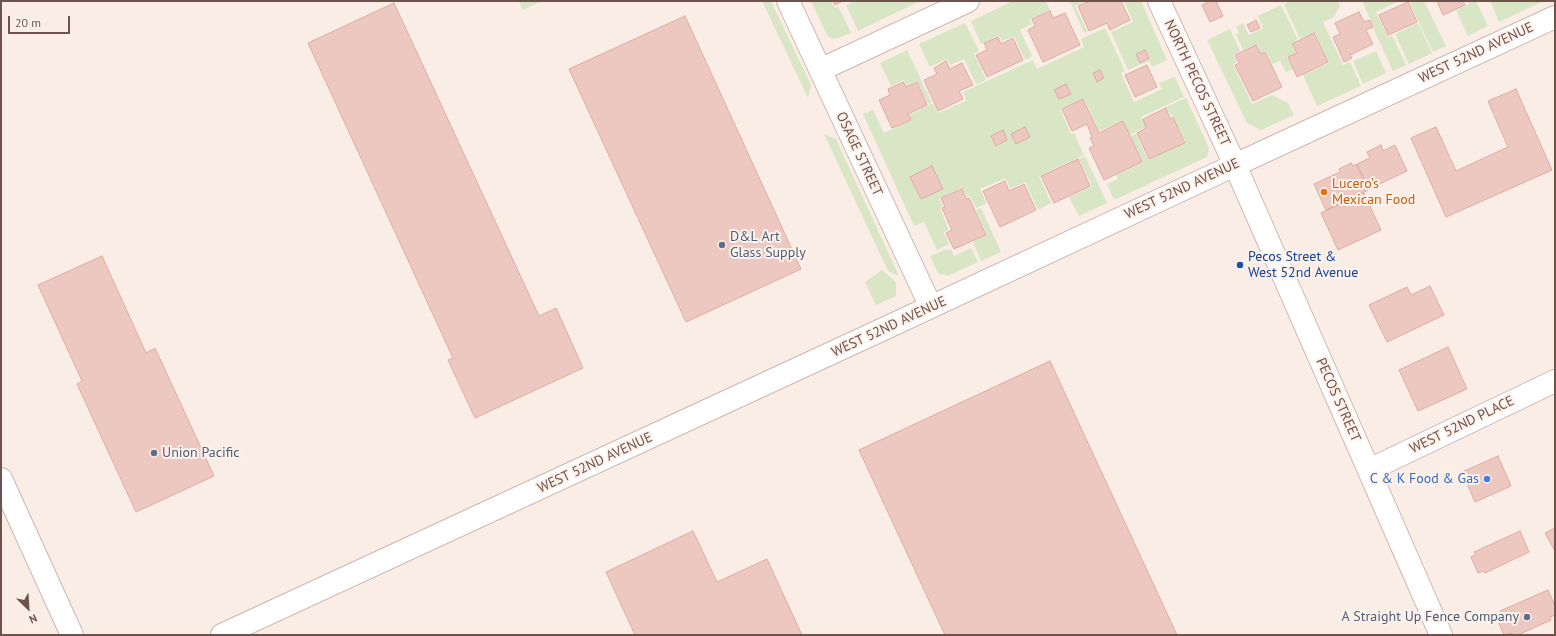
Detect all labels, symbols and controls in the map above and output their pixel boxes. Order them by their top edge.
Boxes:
scale bar [10,8,72,34]
text: 20 m [15,15,41,30]
street label: NORTH PECOS STREET [1160,17,1234,149]
street label: WEST 52ND AVENUE [1416,19,1536,87]
street label: OSAGE STREET [832,109,886,199]
street label: WEST 52ND AVENUE [1122,155,1242,223]
place label: Lucero’s Mexican Food [1332,176,1415,208]
marker: Lucero’s Mexican Food [1319,187,1329,197]
place label: D&L Art Glass Supply [730,229,806,262]
marker: D&L Art Glass Supply [717,240,727,250]
place label: Pecos Street & West 52nd Avenue [1248,249,1358,282]
marker: Pecos Street & West 52nd Avenue [1235,260,1245,270]
street label: WEST 52ND AVENUE [829,293,949,361]
street label: PECOS STREET [1312,355,1364,445]
street label: WEST 52ND PLACE [1407,392,1517,458]
street label: WEST 52ND AVENUE [535,429,655,497]
place label: Union Pacific [162,445,240,461]
marker: Union Pacific [149,448,159,458]
place label: C & K Food & Gas [1370,471,1479,487]
marker: C & K Food & Gas [1482,474,1492,484]
north arrow [8,588,48,628]
place label: A Straight Up Fence Company [1341,609,1519,625]
text: N [27,611,39,627]
marker: A Straight Up Fence Company [1522,612,1532,622]

